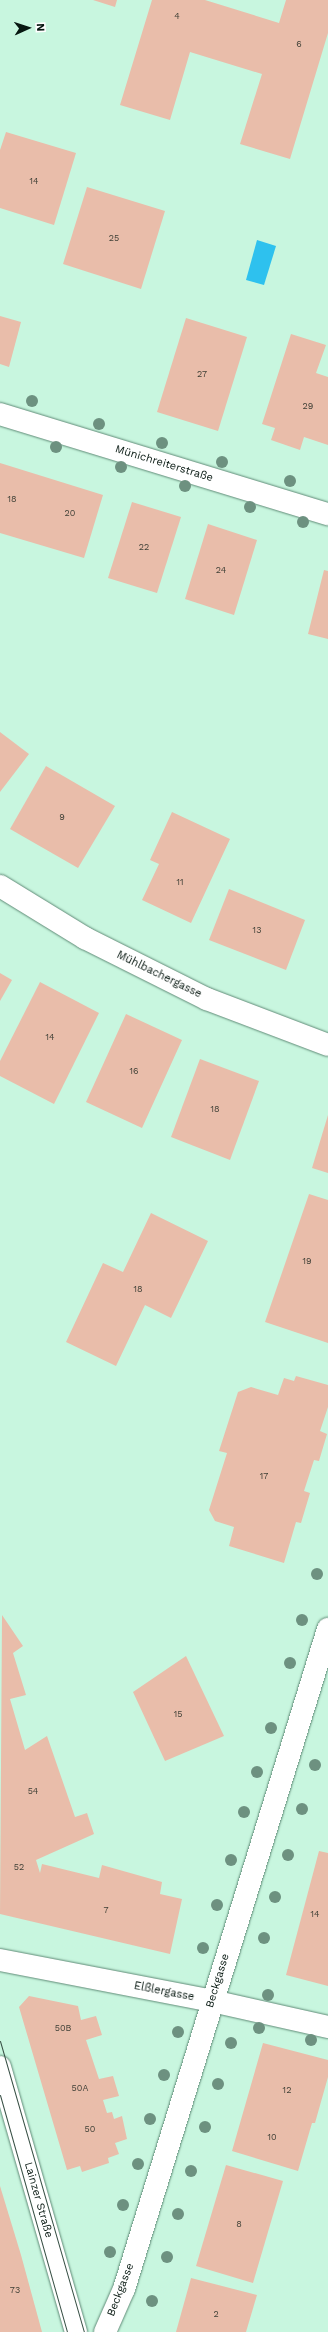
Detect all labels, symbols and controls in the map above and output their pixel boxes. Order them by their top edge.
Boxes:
north arrow [8,8,48,48]
house number: 4 [174,11,180,21]
text: N [34,23,47,32]
house number: 6 [296,39,302,49]
house number: 14 [29,176,39,186]
house number: 25 [109,233,119,243]
house number: 27 [197,369,207,379]
house number: 29 [303,401,313,411]
street label: Münichreiterstraße [113,443,215,485]
house number: 18 [7,494,17,504]
house number: 20 [65,508,75,518]
house number: 22 [139,542,149,552]
house number: 24 [216,565,226,575]
house number: 9 [59,812,65,822]
house number: 11 [176,877,184,887]
house number: 13 [253,925,261,935]
street label: Mühlbachergasse [114,949,204,1001]
house number: 14 [45,1032,55,1042]
house number: 16 [130,1066,138,1076]
house number: 18 [210,1104,220,1114]
house number: 19 [302,1256,312,1266]
house number: 18 [133,1284,143,1294]
house number: 17 [260,1471,268,1481]
house number: 15 [174,1709,182,1719]
house number: 54 [28,1786,38,1796]
house number: 52 [14,1862,24,1872]
house number: 7 [103,1905,109,1915]
house number: 14 [310,1909,320,1919]
street label: Beckgasse [204,1952,232,2010]
street label: Elßlergasse [133,1980,195,2004]
house number: 50B [55,2023,71,2033]
house number: 50A [72,2083,88,2093]
house number: 12 [283,2085,291,2095]
house number: 50 [85,2124,95,2134]
house number: 10 [267,2132,277,2142]
street label: Lainzer Straße [21,2161,55,2239]
house number: 8 [236,2219,242,2229]
street label: Beckgasse [105,2262,137,2318]
house number: 73 [10,2285,20,2295]
house number: 2 [213,2309,219,2319]

